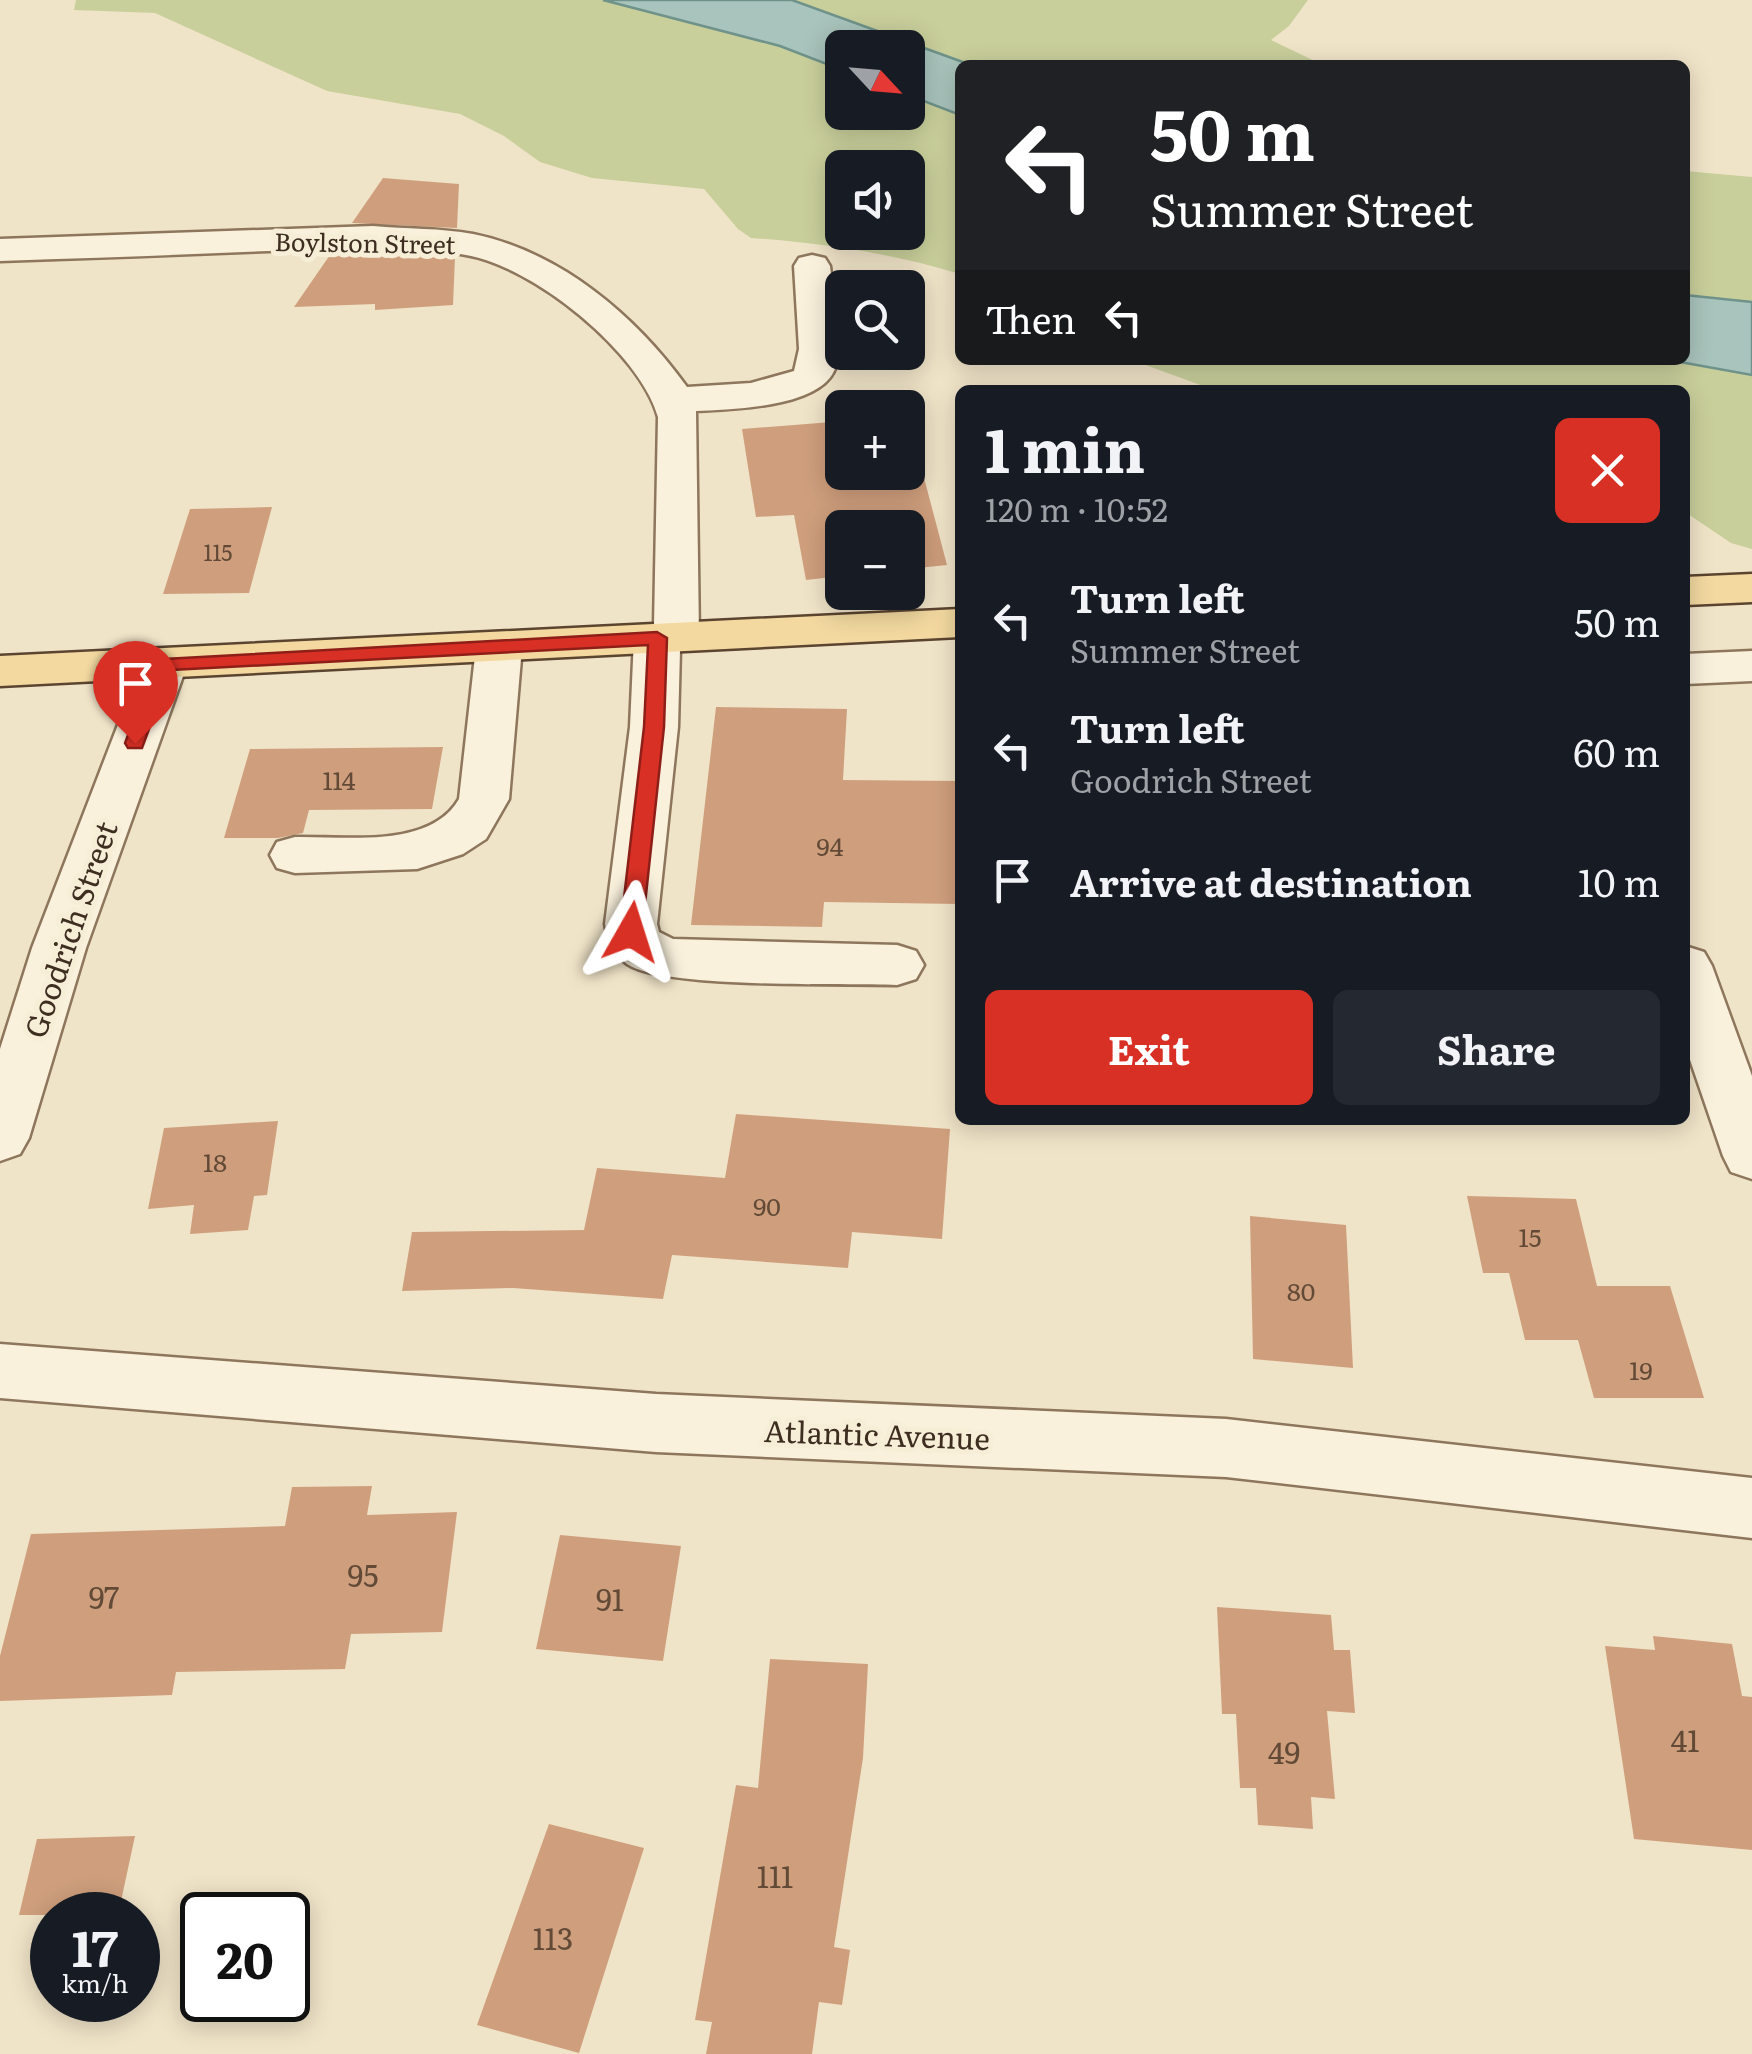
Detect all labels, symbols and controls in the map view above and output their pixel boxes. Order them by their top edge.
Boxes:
north arrow [825,30,925,130]
map controls [825,30,925,610]
text: 50 m [1150,79,1315,183]
icon: left [985,100,1115,230]
button: sound [825,150,925,250]
text: Summer Street [1150,174,1474,241]
street label: Boylston Street [274,222,456,262]
button: search [825,270,925,370]
text: Then [985,289,1076,346]
icon: left [1096,290,1151,345]
button: + [825,390,925,490]
text: 1 min [985,402,1145,491]
button: close [1555,418,1660,523]
text: 120 m · 10:52 [985,484,1168,532]
button: − [825,510,925,610]
house number: 115 [203,535,233,568]
text: Turn left [1070,568,1245,625]
text: 50 m [1574,592,1660,649]
icon: left [985,593,1040,648]
text: Summer Street [1070,625,1300,673]
pin [93,641,178,744]
icon: arrive [108,656,163,711]
text: Turn left [1070,698,1245,755]
text: 60 m [1573,722,1660,779]
icon: left [985,723,1040,778]
text: Goodrich Street [1070,755,1312,803]
house number: 114 [322,761,356,798]
street label: Goodrich Street [11,815,127,1043]
house number: 94 [817,827,844,864]
text: Arrive at destination [1070,852,1472,909]
text: 10 m [1578,852,1660,909]
icon: arrive [985,853,1040,908]
position arrow [579,880,683,984]
button: Exit [985,990,1313,1105]
button: Share [1333,990,1660,1105]
house number: 18 [203,1143,227,1180]
house number: 90 [753,1187,781,1224]
house number: 15 [1519,1218,1541,1255]
house number: 80 [1287,1272,1315,1309]
house number: 19 [1629,1351,1653,1388]
street label: Atlantic Avenue [763,1407,991,1459]
house number: 95 [348,1552,378,1596]
house number: 97 [89,1574,119,1618]
house number: 91 [596,1576,624,1620]
house number: 41 [1671,1717,1699,1761]
house number: 49 [1268,1729,1300,1773]
house number: 111 [757,1853,793,1897]
speed limit sign: 20 [180,1892,310,2022]
text: 17 [72,1908,118,1982]
house number: 113 [533,1915,573,1959]
text: km/h [62,1964,128,2001]

